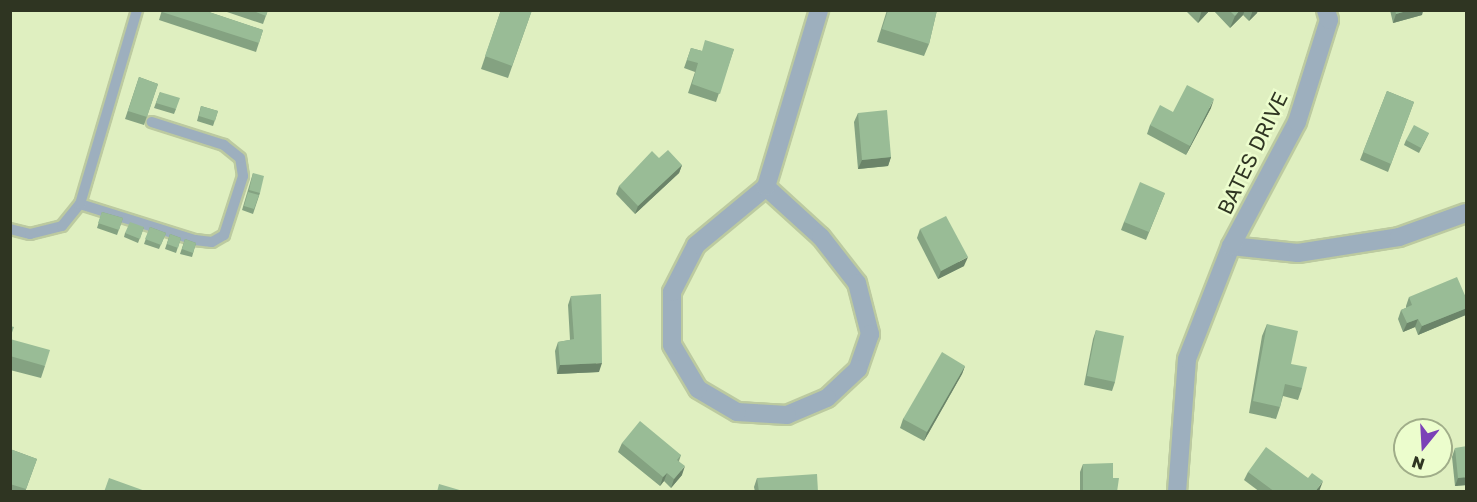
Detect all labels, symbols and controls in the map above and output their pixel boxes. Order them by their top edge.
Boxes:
street label: BATES DRIVE [1212,88,1292,218]
north arrow [1393,418,1453,478]
text: N [1409,452,1427,475]

